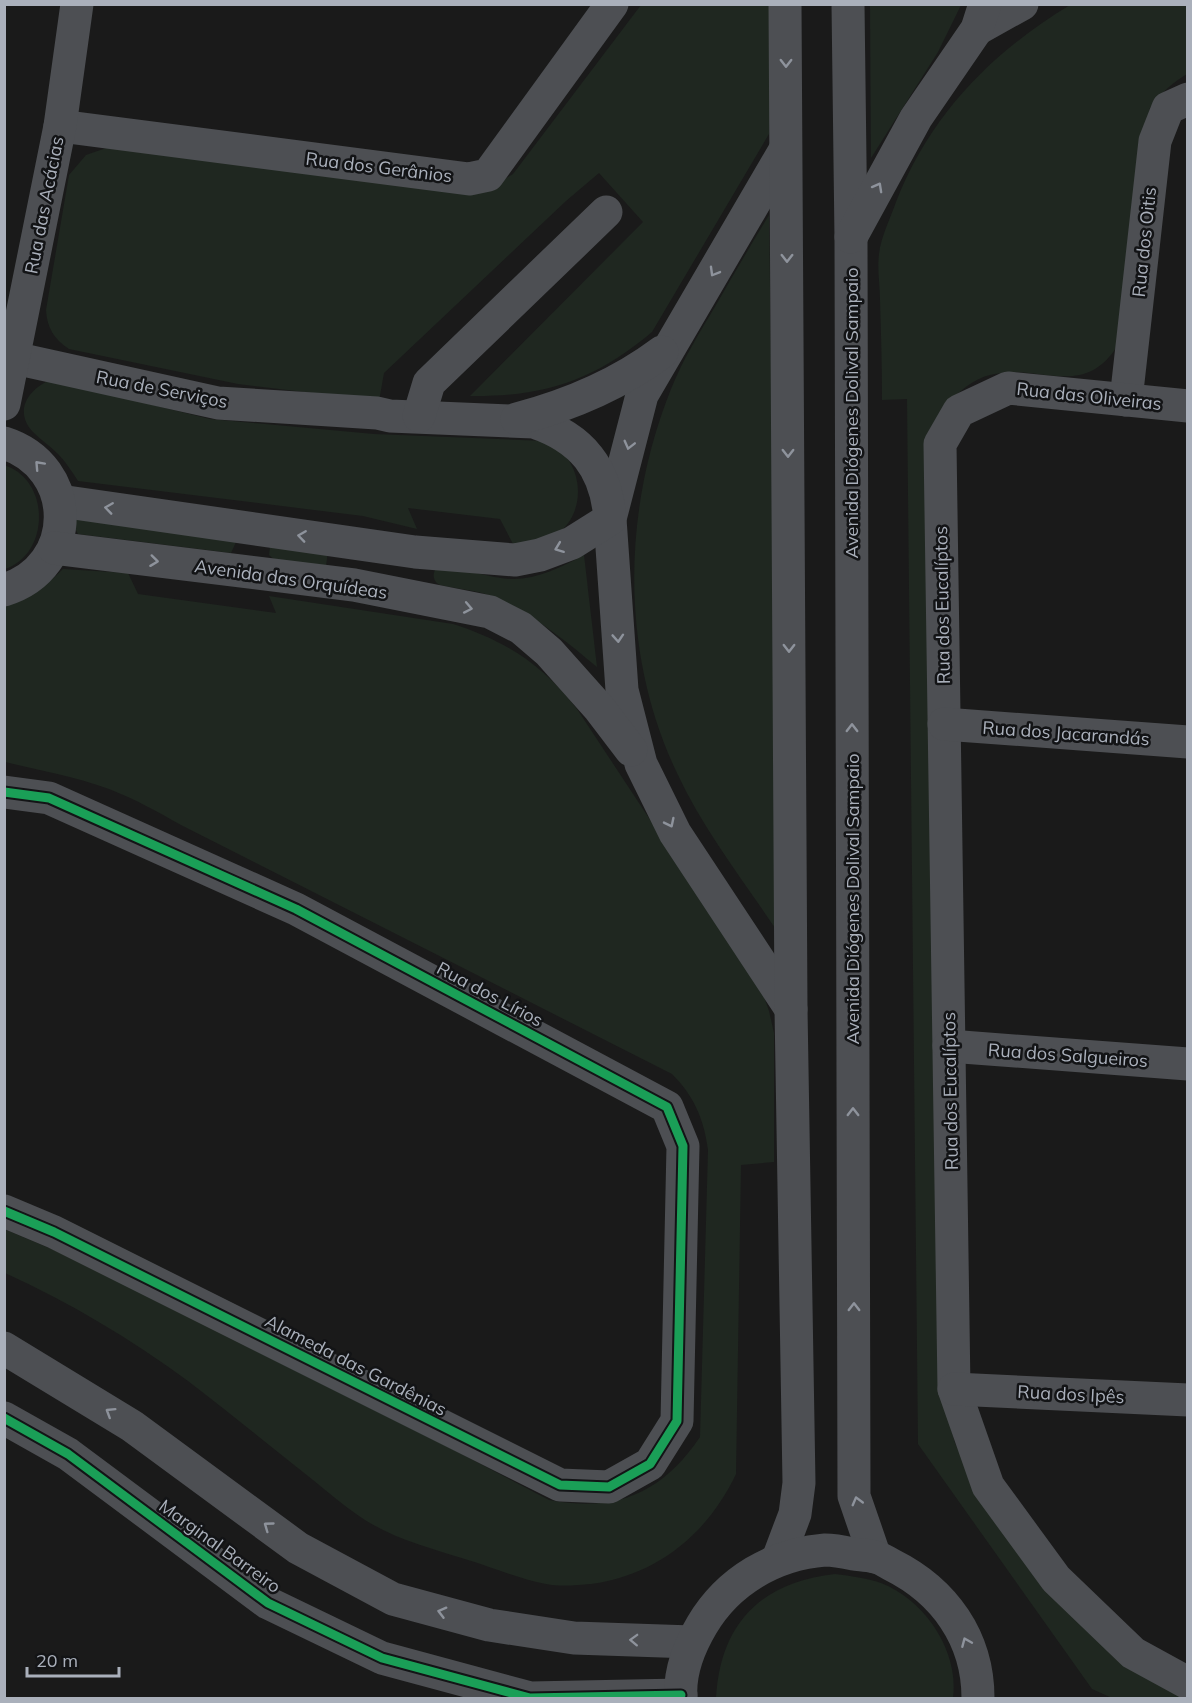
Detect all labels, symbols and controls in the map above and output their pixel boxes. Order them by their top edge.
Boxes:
one-way arrow [780,58,792,67]
street label: Rua das Acácias [19,134,69,276]
street label: Rua dos Gerânios [304,147,454,187]
one-way arrow [871,183,882,194]
street label: Rua dos Oitis [1127,186,1161,298]
one-way arrow [781,253,793,262]
one-way arrow [710,265,721,276]
street label: Avenida Diógenes Dolival Sampaio [840,267,863,559]
street label: Rua de Serviços [94,365,230,413]
street label: Rua das Oliveiras [1015,377,1163,415]
one-way arrow [623,440,636,450]
one-way arrow [782,448,794,457]
one-way arrow [35,461,46,471]
one-way arrow [104,503,113,515]
street label: Rua dos Eucalíptos [929,526,955,684]
one-way arrow [297,530,306,542]
one-way arrow [554,541,565,553]
one-way arrow [149,554,159,566]
street label: Avenida das Orquídeas [193,554,389,604]
one-way arrow [462,601,472,614]
one-way arrow [612,633,625,642]
one-way arrow [783,643,795,652]
street label: Rua dos Jacarandás [982,716,1151,750]
one-way arrow [846,723,858,732]
street label: Avenida Diógenes Dolival Sampaio [841,753,864,1045]
one-way arrow [663,817,674,828]
street label: Rua dos Lírios [433,956,547,1032]
street label: Rua dos Eucalíptos [937,1012,963,1170]
street label: Rua dos Salgueiros [987,1038,1149,1072]
one-way arrow [847,1107,859,1116]
one-way arrow [847,1302,860,1311]
street label: Alameda das Gardênias [261,1309,451,1421]
street label: Rua dos Ipês [1017,1380,1125,1408]
one-way arrow [106,1407,116,1419]
street label: Marginal Barreiro [155,1494,285,1598]
one-way arrow [851,1496,864,1506]
one-way arrow [264,1522,275,1533]
one-way arrow [437,1607,447,1619]
one-way arrow [629,1634,638,1646]
one-way arrow [961,1637,973,1648]
scale bar [27,1640,118,1678]
text: 20 m [36,1649,78,1672]

